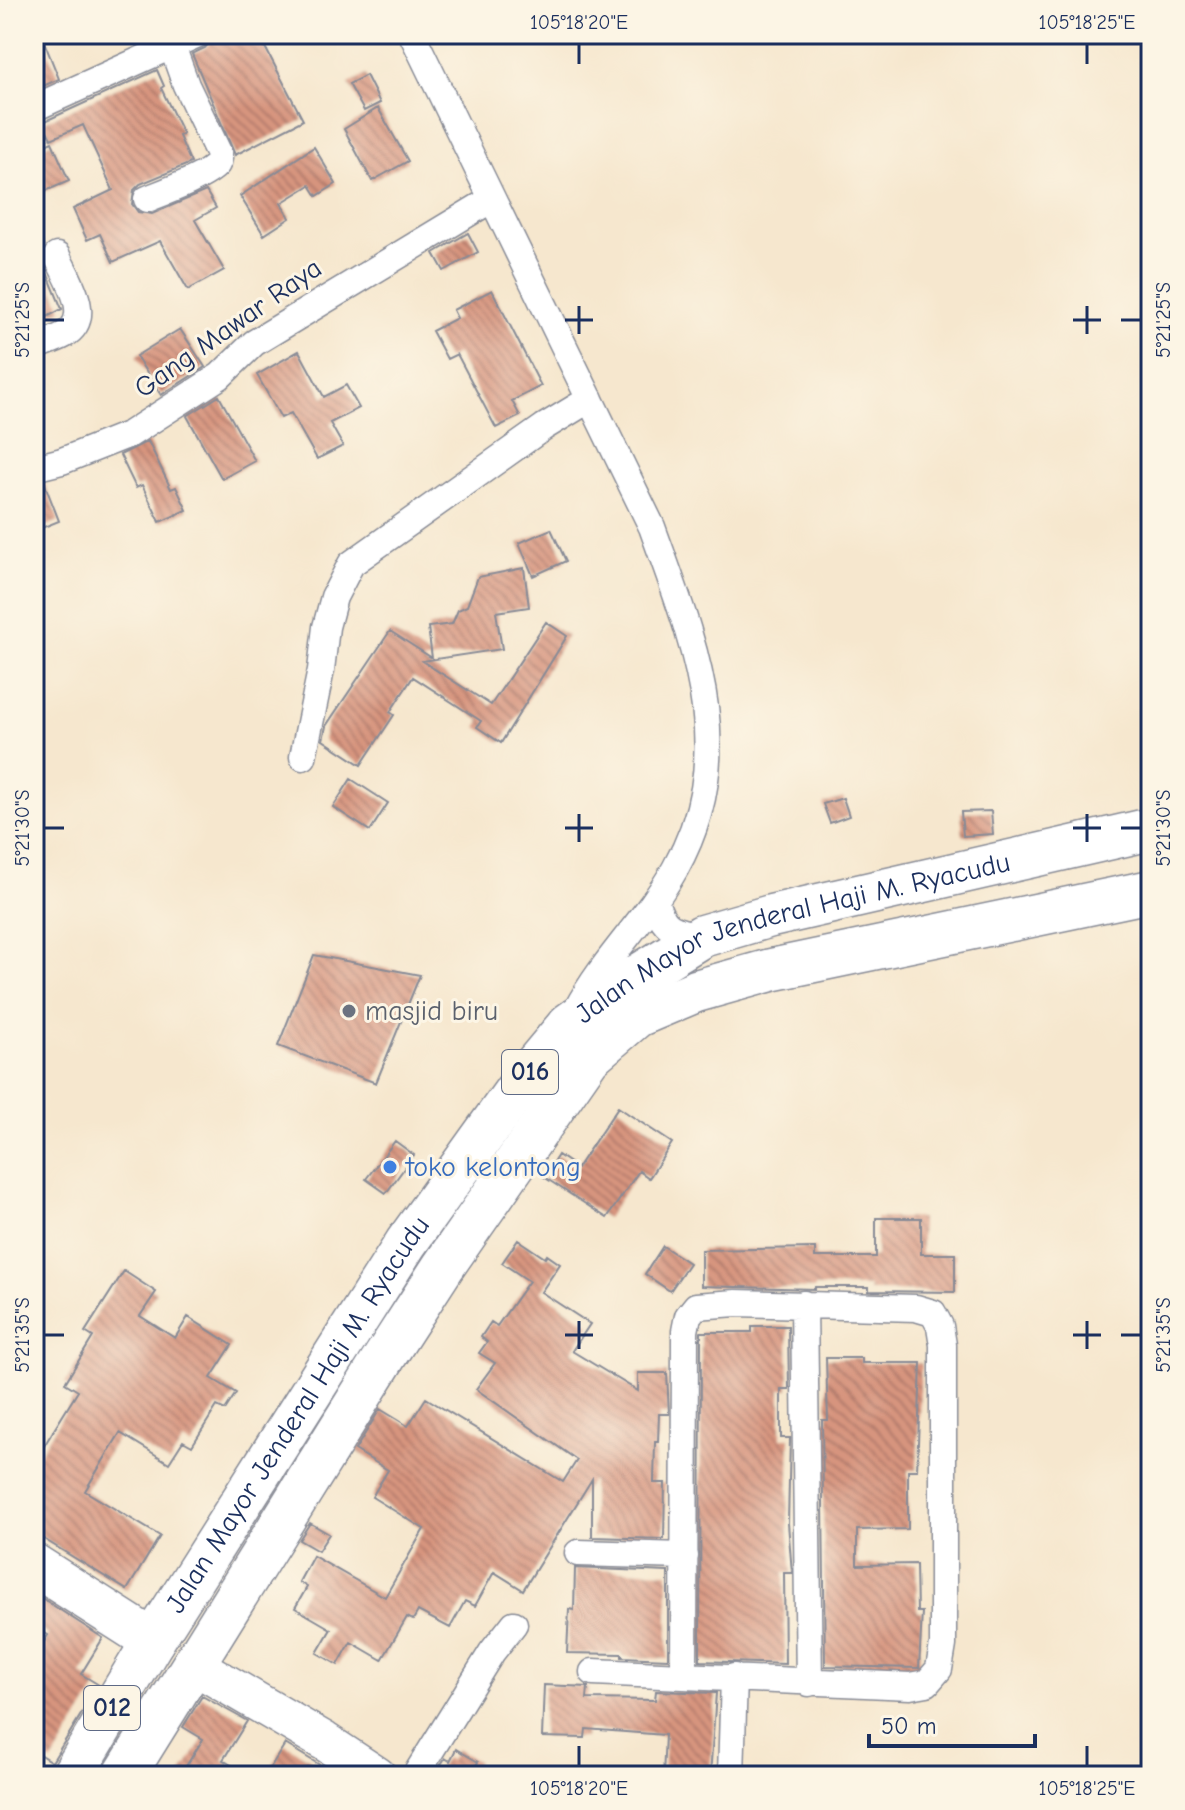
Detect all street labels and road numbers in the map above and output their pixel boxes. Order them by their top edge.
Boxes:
street label: Gang Mawar Raya [128,252,328,404]
street label: Jalan Mayor Jenderal Haji M. Ryacudu [569,846,1013,1030]
road number: 016 [502,1050,558,1094]
street label: Jalan Mayor Jenderal Haji M. Ryacudu [159,1210,436,1619]
road number: 012 [84,1686,140,1730]

